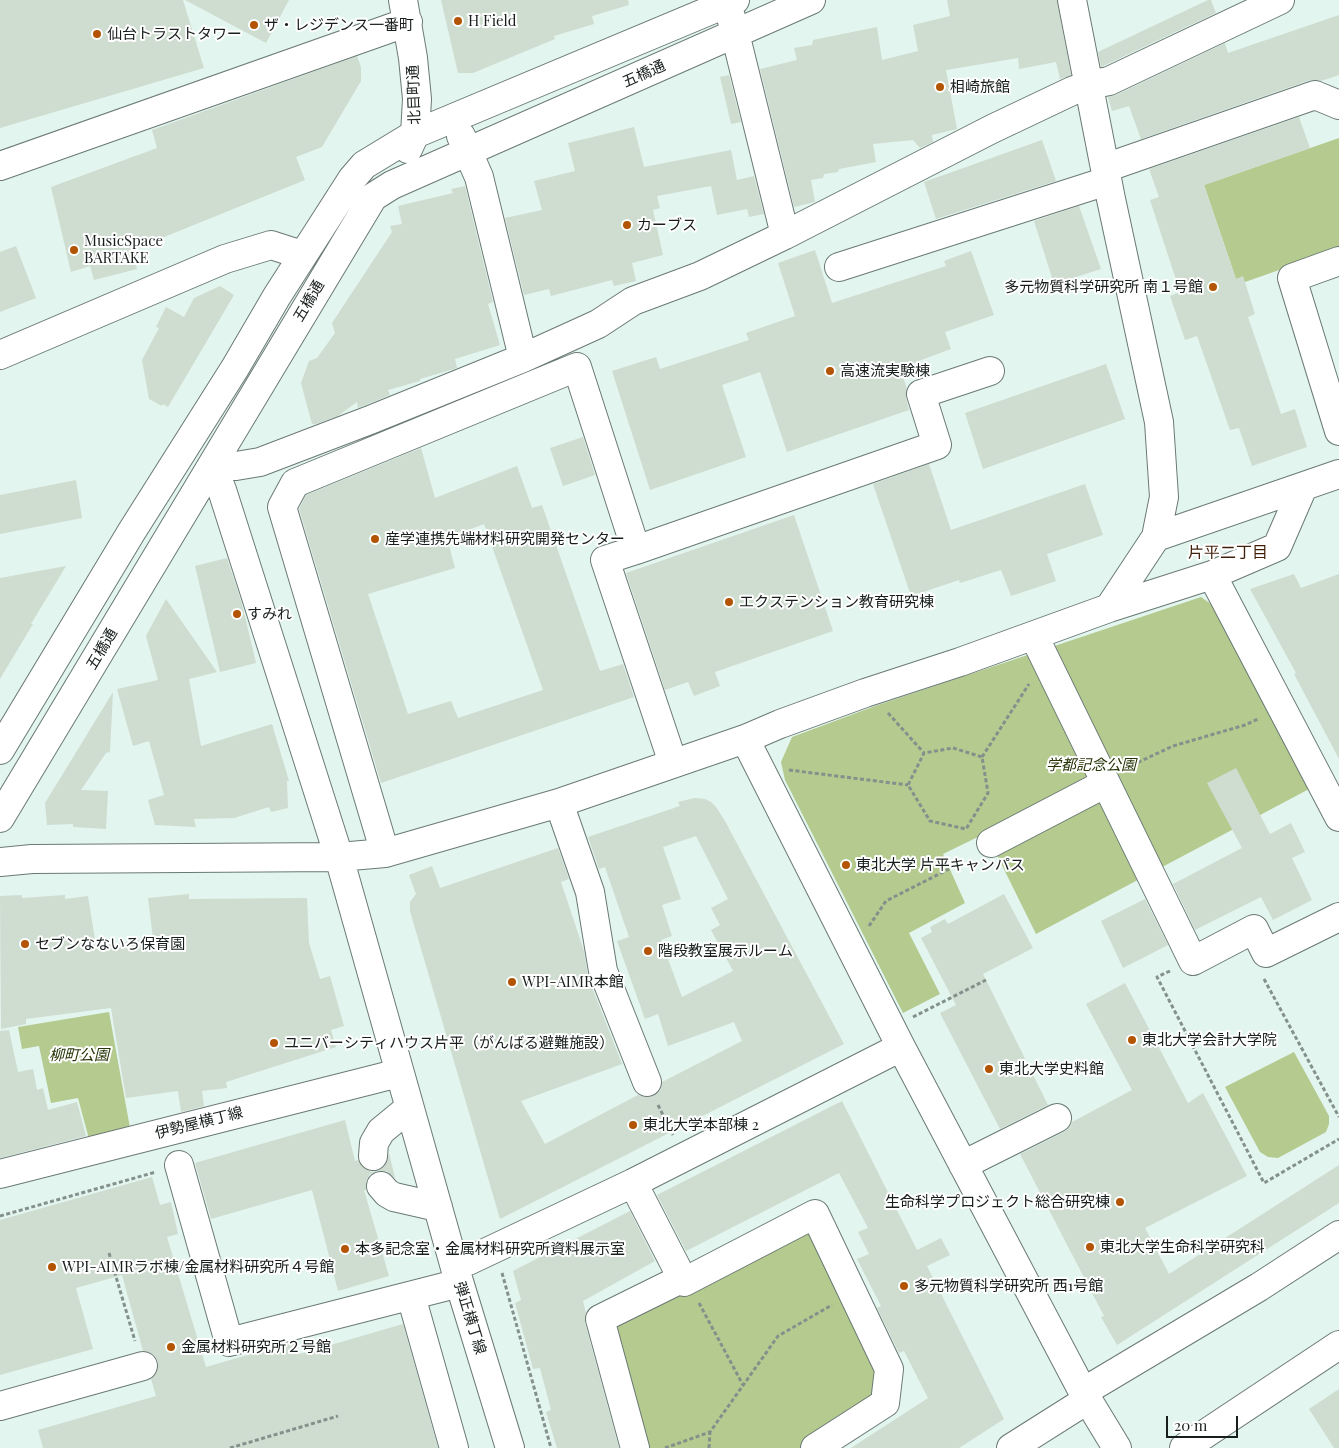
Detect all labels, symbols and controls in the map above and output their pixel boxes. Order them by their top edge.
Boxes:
place label: H Field [468,12,516,30]
marker: H Field [452,15,464,27]
place label: ザ・レジデンス一番町 [264,16,414,34]
marker: ザ・レジデンス一番町 [248,19,260,31]
place label: 仙台トラストタワー [107,25,242,43]
marker: 仙台トラストタワー [91,28,103,40]
street label: 五橋通 [620,57,668,91]
street label: 北目町通 [404,65,424,125]
place label: 相崎旅館 [950,78,1010,96]
marker: 相崎旅館 [934,81,946,93]
place label: カーブス [637,216,697,234]
marker: カーブス [621,219,633,231]
place label: MusicSpace BARTAKE [84,232,163,267]
marker: MusicSpace BARTAKE [68,244,80,256]
street label: 五橋通 [290,277,328,325]
place label: 多元物質科学研究所 南１号館 [1004,278,1203,296]
marker: 多元物質科学研究所 南１号館 [1207,281,1219,293]
place label: 高速流実験棟 [840,362,930,380]
marker: 高速流実験棟 [824,365,836,377]
place label: 産学連携先端材料研究開発センター [385,530,625,548]
marker: 産学連携先端材料研究開発センター [369,533,381,545]
district label: 片平二丁目 [1188,543,1268,563]
place label: エクステンション教育研究棟 [739,593,934,611]
marker: エクステンション教育研究棟 [723,596,735,608]
place label: すみれ [247,605,292,623]
marker: すみれ [231,608,243,620]
street label: 五橋通 [83,625,121,673]
park label: 学都記念公園 [1046,756,1136,774]
place label: 東北大学 片平キャンパス [856,856,1025,874]
marker: 東北大学 片平キャンパス [840,859,852,871]
place label: セブンなないろ保育園 [35,935,185,953]
marker: セブンなないろ保育園 [19,938,31,950]
place label: 階段教室展示ルーム [658,942,793,960]
marker: 階段教室展示ルーム [642,945,654,957]
place label: WPI-AIMR本館 [522,973,624,991]
marker: WPI-AIMR本館 [506,976,518,988]
place label: 東北大学会計大学院 [1142,1031,1277,1049]
place label: ユニバーシティハウス片平（がんばる避難施設） [284,1034,614,1052]
marker: 東北大学会計大学院 [1126,1034,1138,1046]
marker: ユニバーシティハウス片平（がんばる避難施設） [268,1037,280,1049]
park label: 柳町公園 [49,1046,109,1064]
place label: 東北大学史料館 [999,1060,1104,1078]
marker: 東北大学史料館 [983,1063,995,1075]
street label: 伊勢屋横丁線 [153,1103,245,1143]
place label: 東北大学本部棟 2 [643,1116,759,1134]
marker: 東北大学本部棟 2 [627,1119,639,1131]
place label: 生命科学プロジェクト総合研究棟 [885,1193,1110,1211]
marker: 生命科学プロジェクト総合研究棟 [1114,1196,1126,1208]
place label: 東北大学生命科学研究科 [1100,1238,1265,1256]
place label: 本多記念室・金属材料研究所資料展示室 [355,1240,625,1258]
marker: 東北大学生命科学研究科 [1084,1241,1096,1253]
marker: 本多記念室・金属材料研究所資料展示室 [339,1243,351,1255]
place label: WPI-AIMRラボ棟/金属材料研究所４号館 [62,1258,334,1276]
marker: WPI-AIMRラボ棟/金属材料研究所４号館 [46,1261,58,1273]
place label: 多元物質科学研究所 西1号館 [914,1277,1103,1295]
street label: 弾正横丁線 [450,1280,490,1356]
marker: 多元物質科学研究所 西1号館 [898,1280,910,1292]
place label: 金属材料研究所２号館 [181,1338,331,1356]
marker: 金属材料研究所２号館 [165,1341,177,1353]
scale bar [1169,1406,1242,1438]
text: 20 m [1174,1415,1207,1435]

